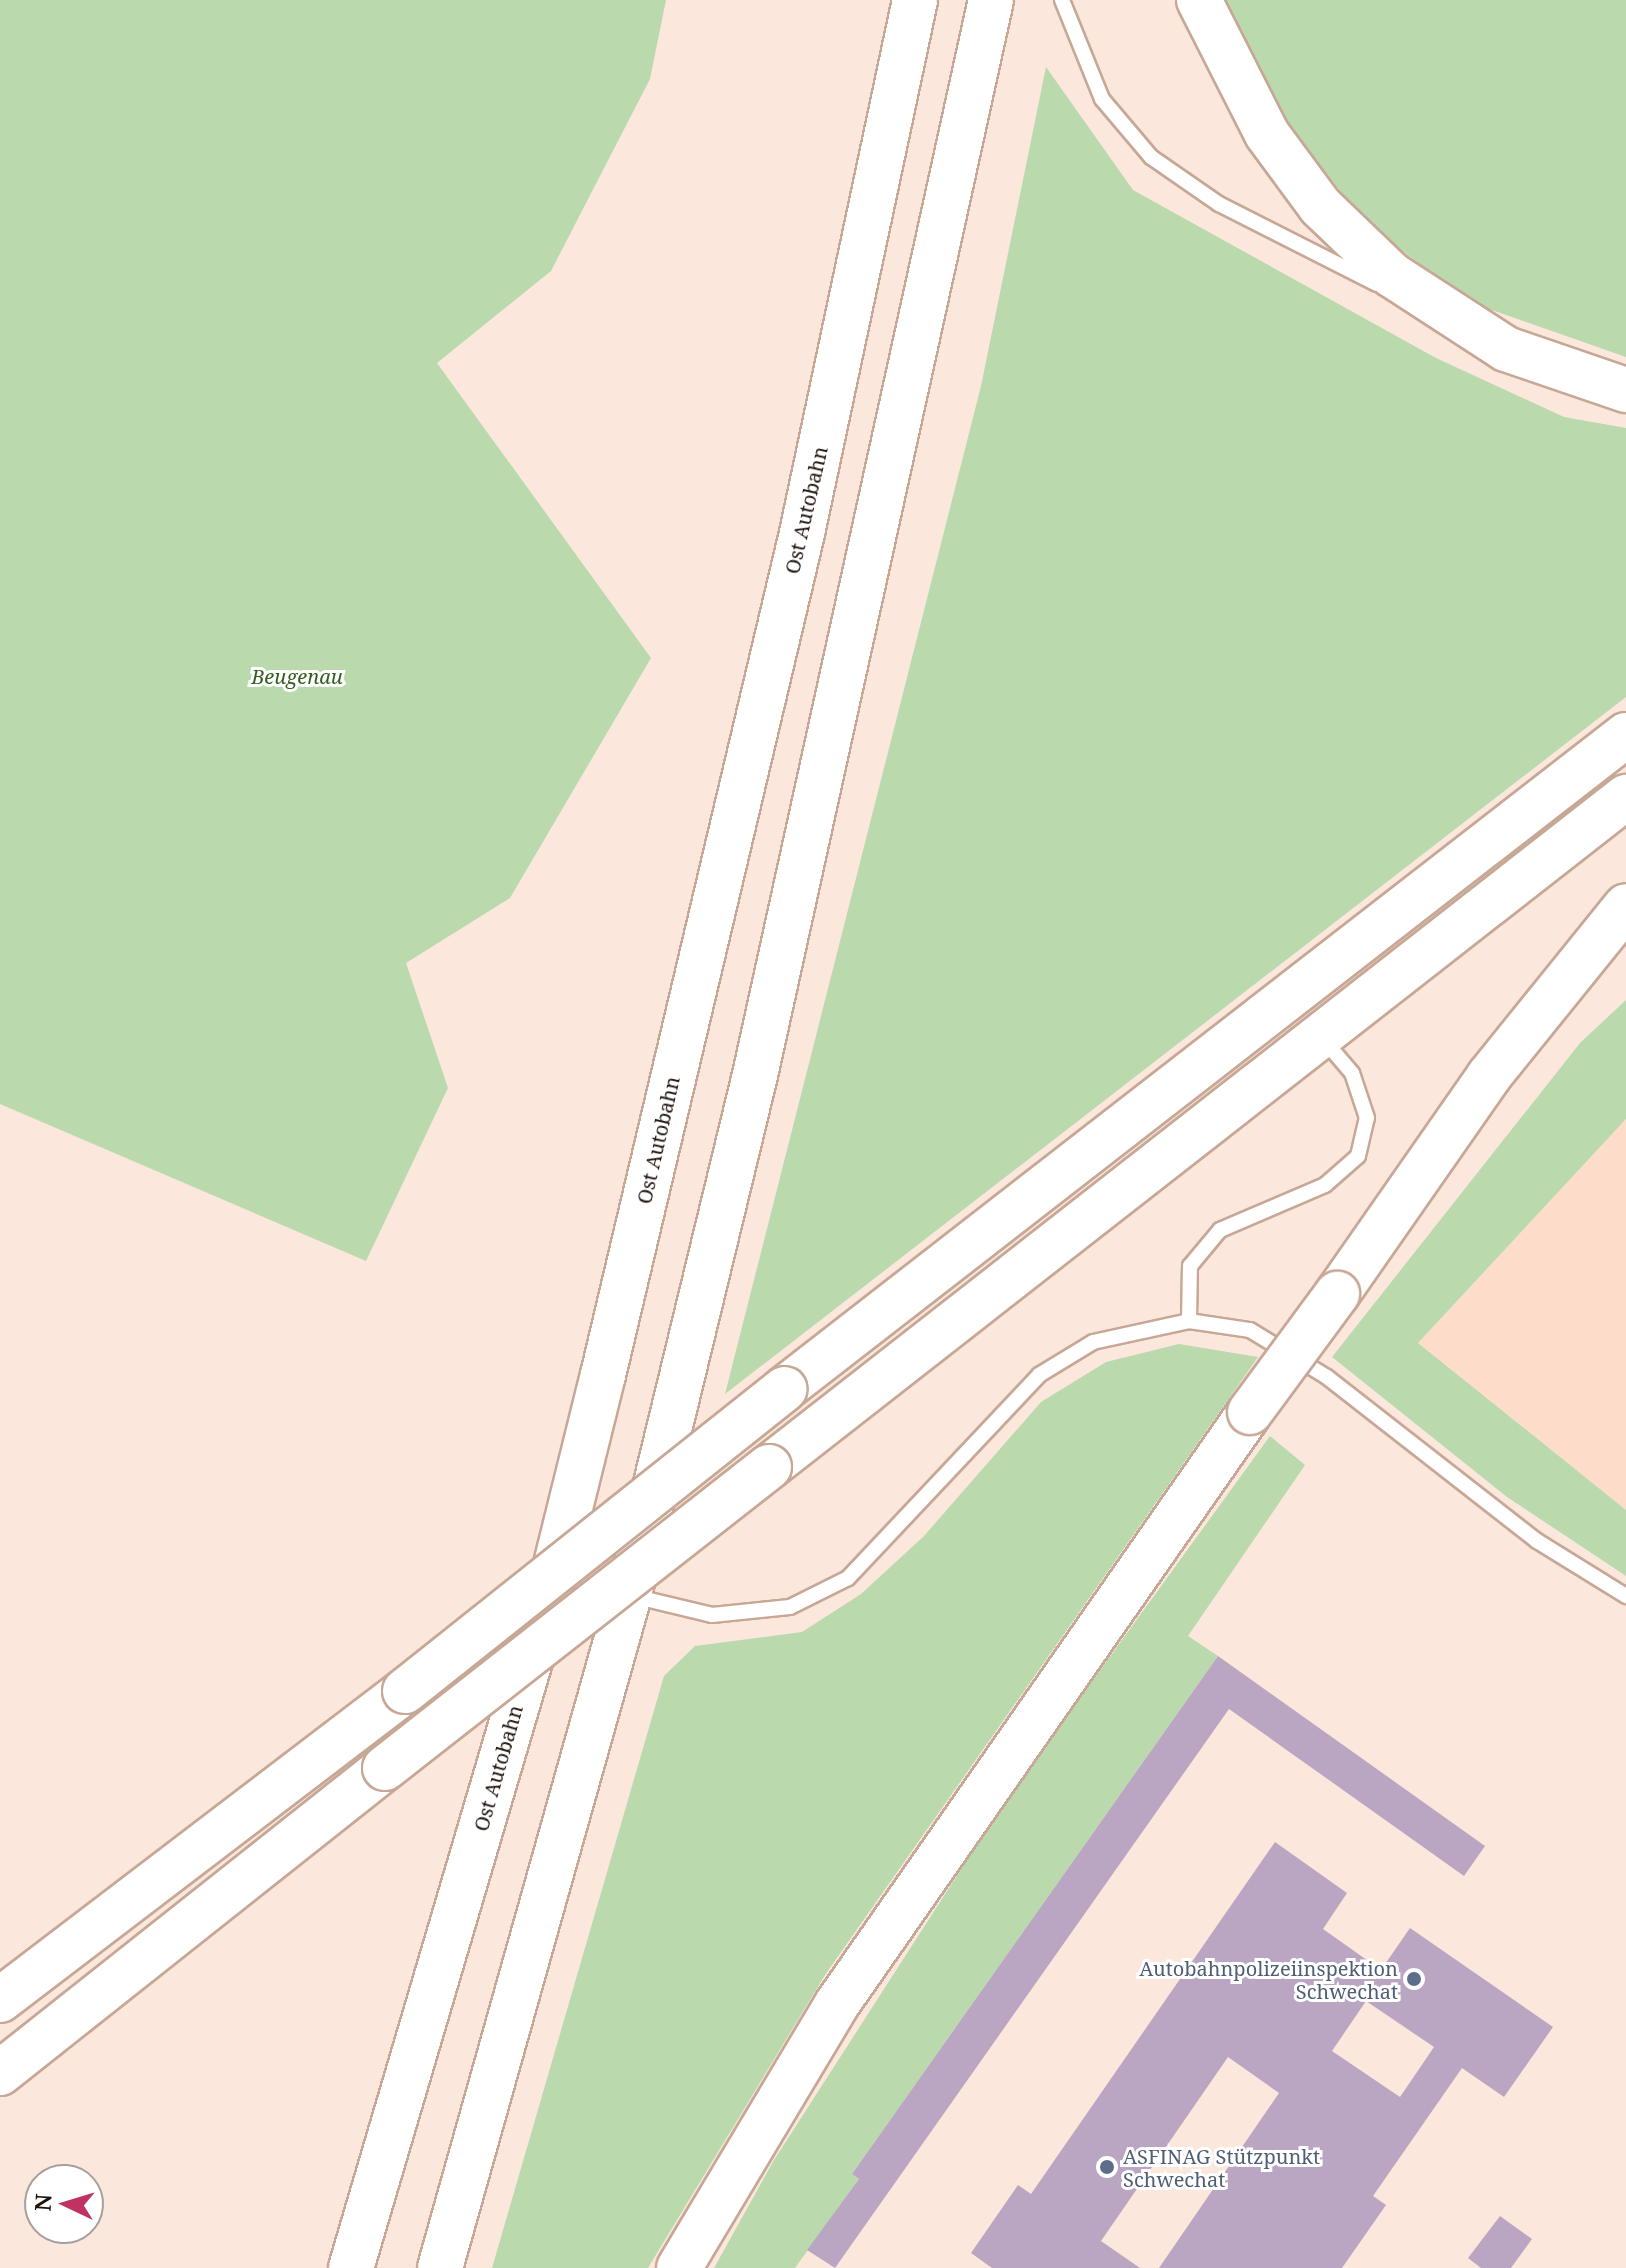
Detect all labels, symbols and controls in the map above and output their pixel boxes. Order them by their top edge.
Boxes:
street label: Ost Autobahn [780,444,832,576]
park label: Beugenau [251,664,343,688]
street label: Ost Autobahn [632,1074,684,1206]
street label: Ost Autobahn [469,1702,527,1834]
place label: Autobahnpolizeiinspektion Schwechat [1139,1956,1398,2003]
marker: Autobahnpolizeiinspektion Schwechat [1405,1970,1423,1988]
place label: ASFINAG Stützpunkt Schwechat [1123,2144,1320,2191]
marker: ASFINAG Stützpunkt Schwechat [1098,2158,1116,2176]
north arrow [24,2164,104,2244]
text: N [26,2193,58,2212]

